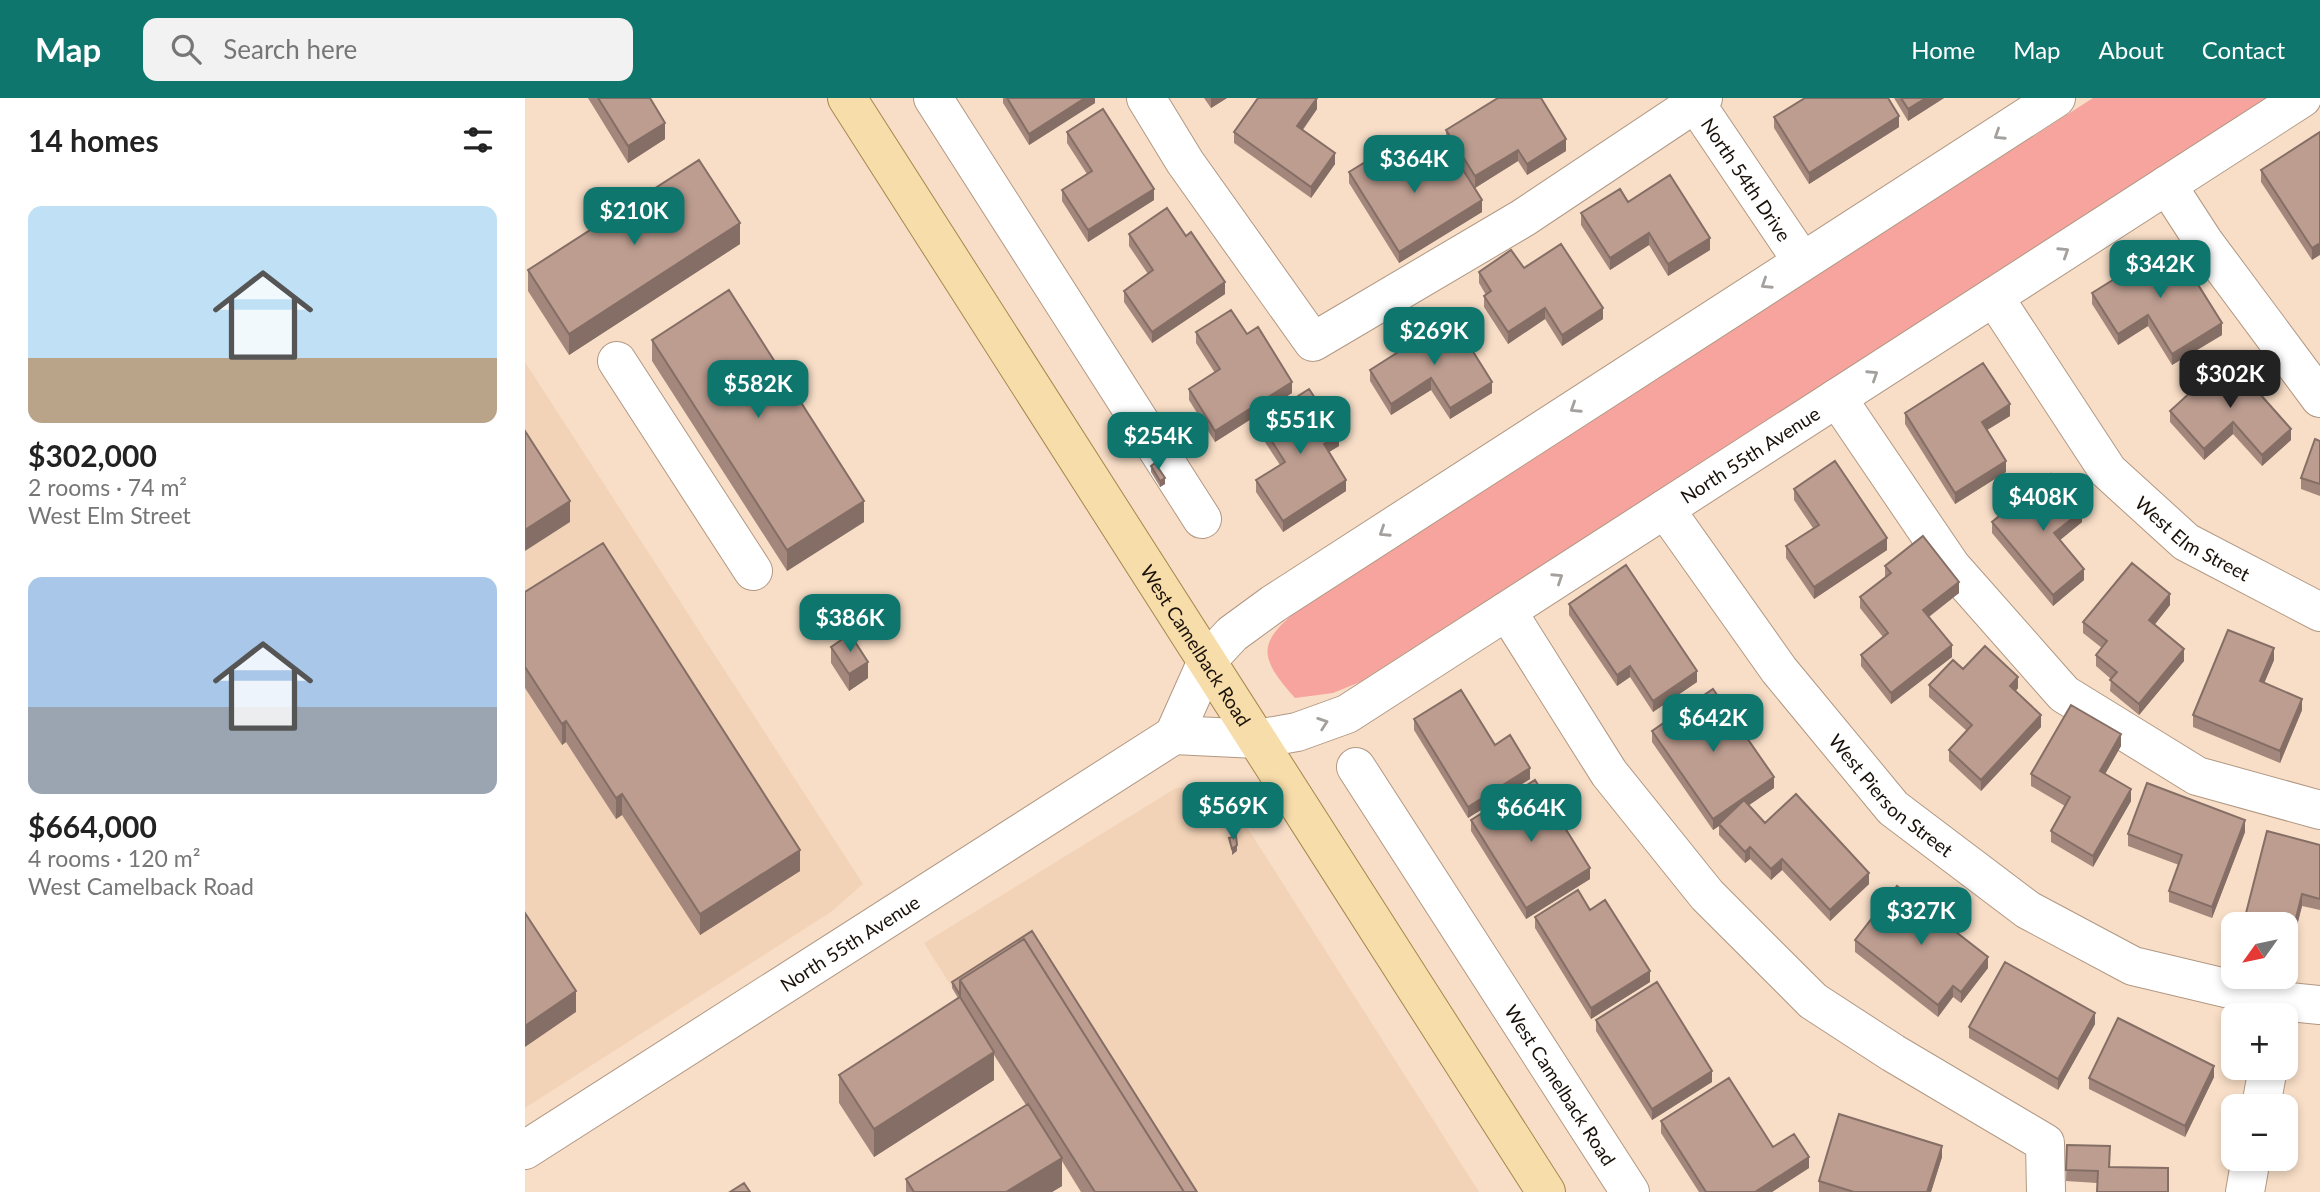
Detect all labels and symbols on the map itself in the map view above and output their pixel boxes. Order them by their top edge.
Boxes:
street label: North 54th Drive [1697,113,1797,245]
one-way arrow [1993,126,2006,139]
pin: $364K [1365,136,1463,195]
pin: $210K [585,188,683,247]
pin: $342K [2111,240,2209,300]
one-way arrow [2056,248,2069,260]
one-way arrow [1761,276,1774,289]
pin: $269K [1385,308,1483,367]
pin: $302K [2181,350,2279,410]
pin: $582K [709,360,807,420]
one-way arrow [1865,371,1878,384]
pin: $551K [1251,396,1349,456]
one-way arrow [1570,400,1583,413]
street label: North 55th Avenue [1676,401,1823,508]
pin: $254K [1109,412,1207,472]
pin: $408K [1994,474,2092,533]
street label: West Elm Street [2131,491,2254,585]
one-way arrow [1379,524,1392,537]
street label: West Camelback Road [1136,560,1256,730]
one-way arrow [1550,574,1563,587]
pin: $386K [801,594,899,654]
pin: $642K [1664,694,1762,754]
one-way arrow [1316,717,1328,731]
street label: West Pierson Street [1825,729,1958,861]
pin: $569K [1184,782,1282,842]
pin: $664K [1482,784,1580,844]
pin: $327K [1872,888,1970,947]
street label: North 55th Avenue [775,890,923,996]
north arrow [2221,912,2298,989]
street label: West Camelback Road [1501,1000,1621,1169]

